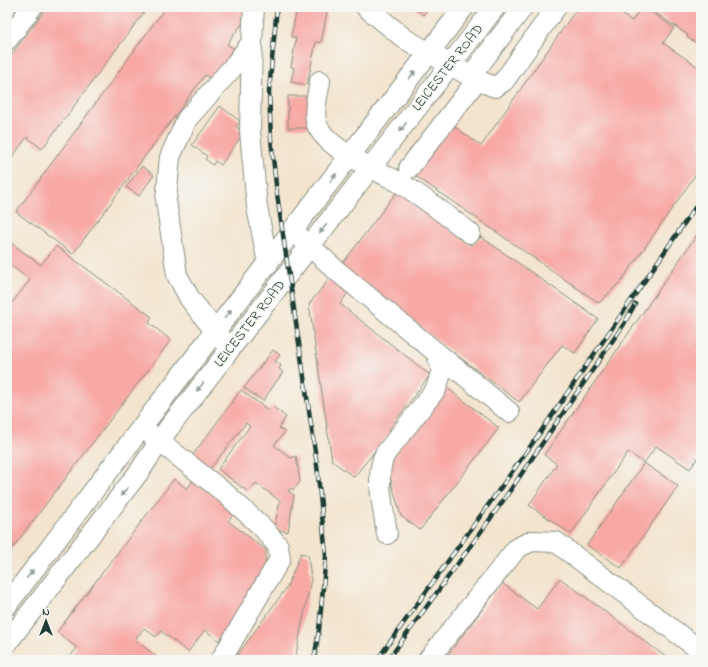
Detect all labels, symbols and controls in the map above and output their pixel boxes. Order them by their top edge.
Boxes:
street label: LEICESTER ROAD [407,20,489,116]
one-way arrow [408,70,416,80]
one-way arrow [399,121,407,132]
one-way arrow [329,173,338,184]
one-way arrow [319,224,327,235]
street label: LEICESTER ROAD [209,276,291,372]
one-way arrow [224,309,232,320]
one-way arrow [196,382,205,393]
one-way arrow [119,486,128,497]
one-way arrow [26,568,35,579]
north arrow [26,601,66,641]
text: N [42,604,50,620]

